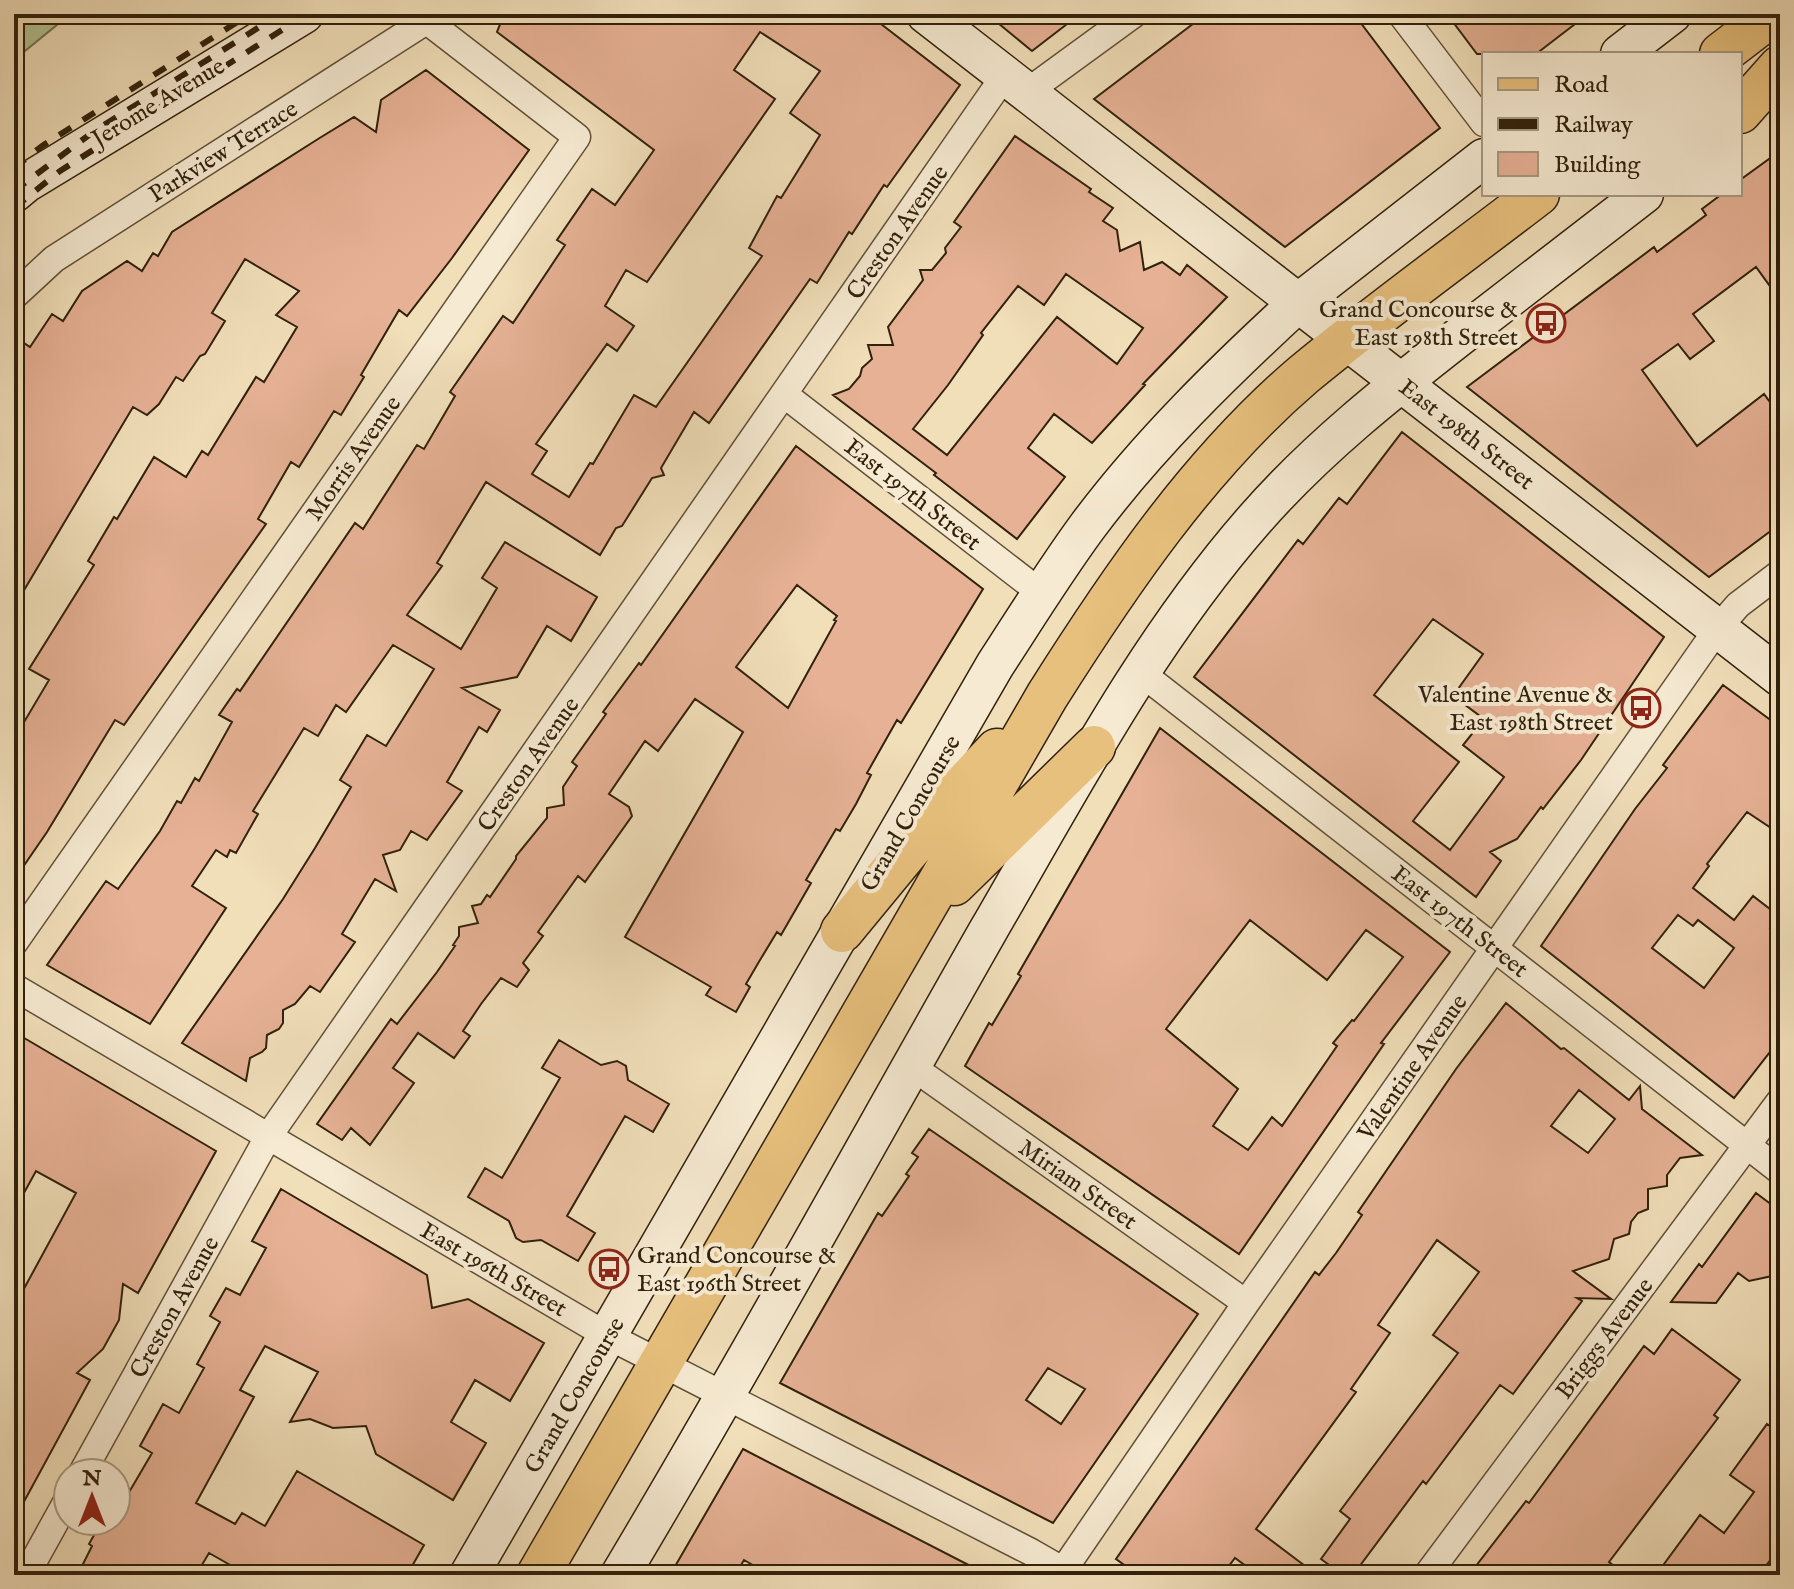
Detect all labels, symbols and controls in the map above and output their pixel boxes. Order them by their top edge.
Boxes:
street label: Jerome Avenue [84,51,231,157]
legend [1482,52,1742,196]
text: Road [1554,70,1608,101]
street label: Parkview Terrace [143,94,304,211]
text: Railway [1554,110,1633,141]
text: Building [1554,150,1641,181]
street label: Creston Avenue [840,159,956,306]
place label: Grand Concourse & East 198th Street [1319,295,1518,354]
bus stop icon: Grand Concourse & East 198th Street [1525,302,1567,344]
street label: East 198th Street [1392,373,1540,498]
street label: Morris Avenue [300,390,409,528]
street label: East 197th Street [837,432,987,558]
place label: Valentine Avenue & East 198th Street [1417,680,1613,739]
bus stop icon: Valentine Avenue & East 198th Street [1620,687,1662,729]
street label: Creston Avenue [471,691,587,838]
street label: Grand Concourse [854,730,969,898]
street label: East 197th Street [1384,859,1534,985]
street label: Valentine Avenue [1351,989,1475,1148]
street label: Miriam Street [1012,1133,1143,1238]
street label: East 196th Street [414,1216,572,1325]
street label: Creston Avenue [124,1231,227,1384]
place label: Grand Concourse & East 196th Street [637,1241,836,1300]
bus stop icon: Grand Concourse & East 196th Street [588,1248,630,1290]
street label: Briggs Avenue [1549,1272,1661,1406]
street label: Grand Concourse [518,1312,633,1480]
north arrow [52,1457,132,1537]
text: N [81,1465,102,1493]

